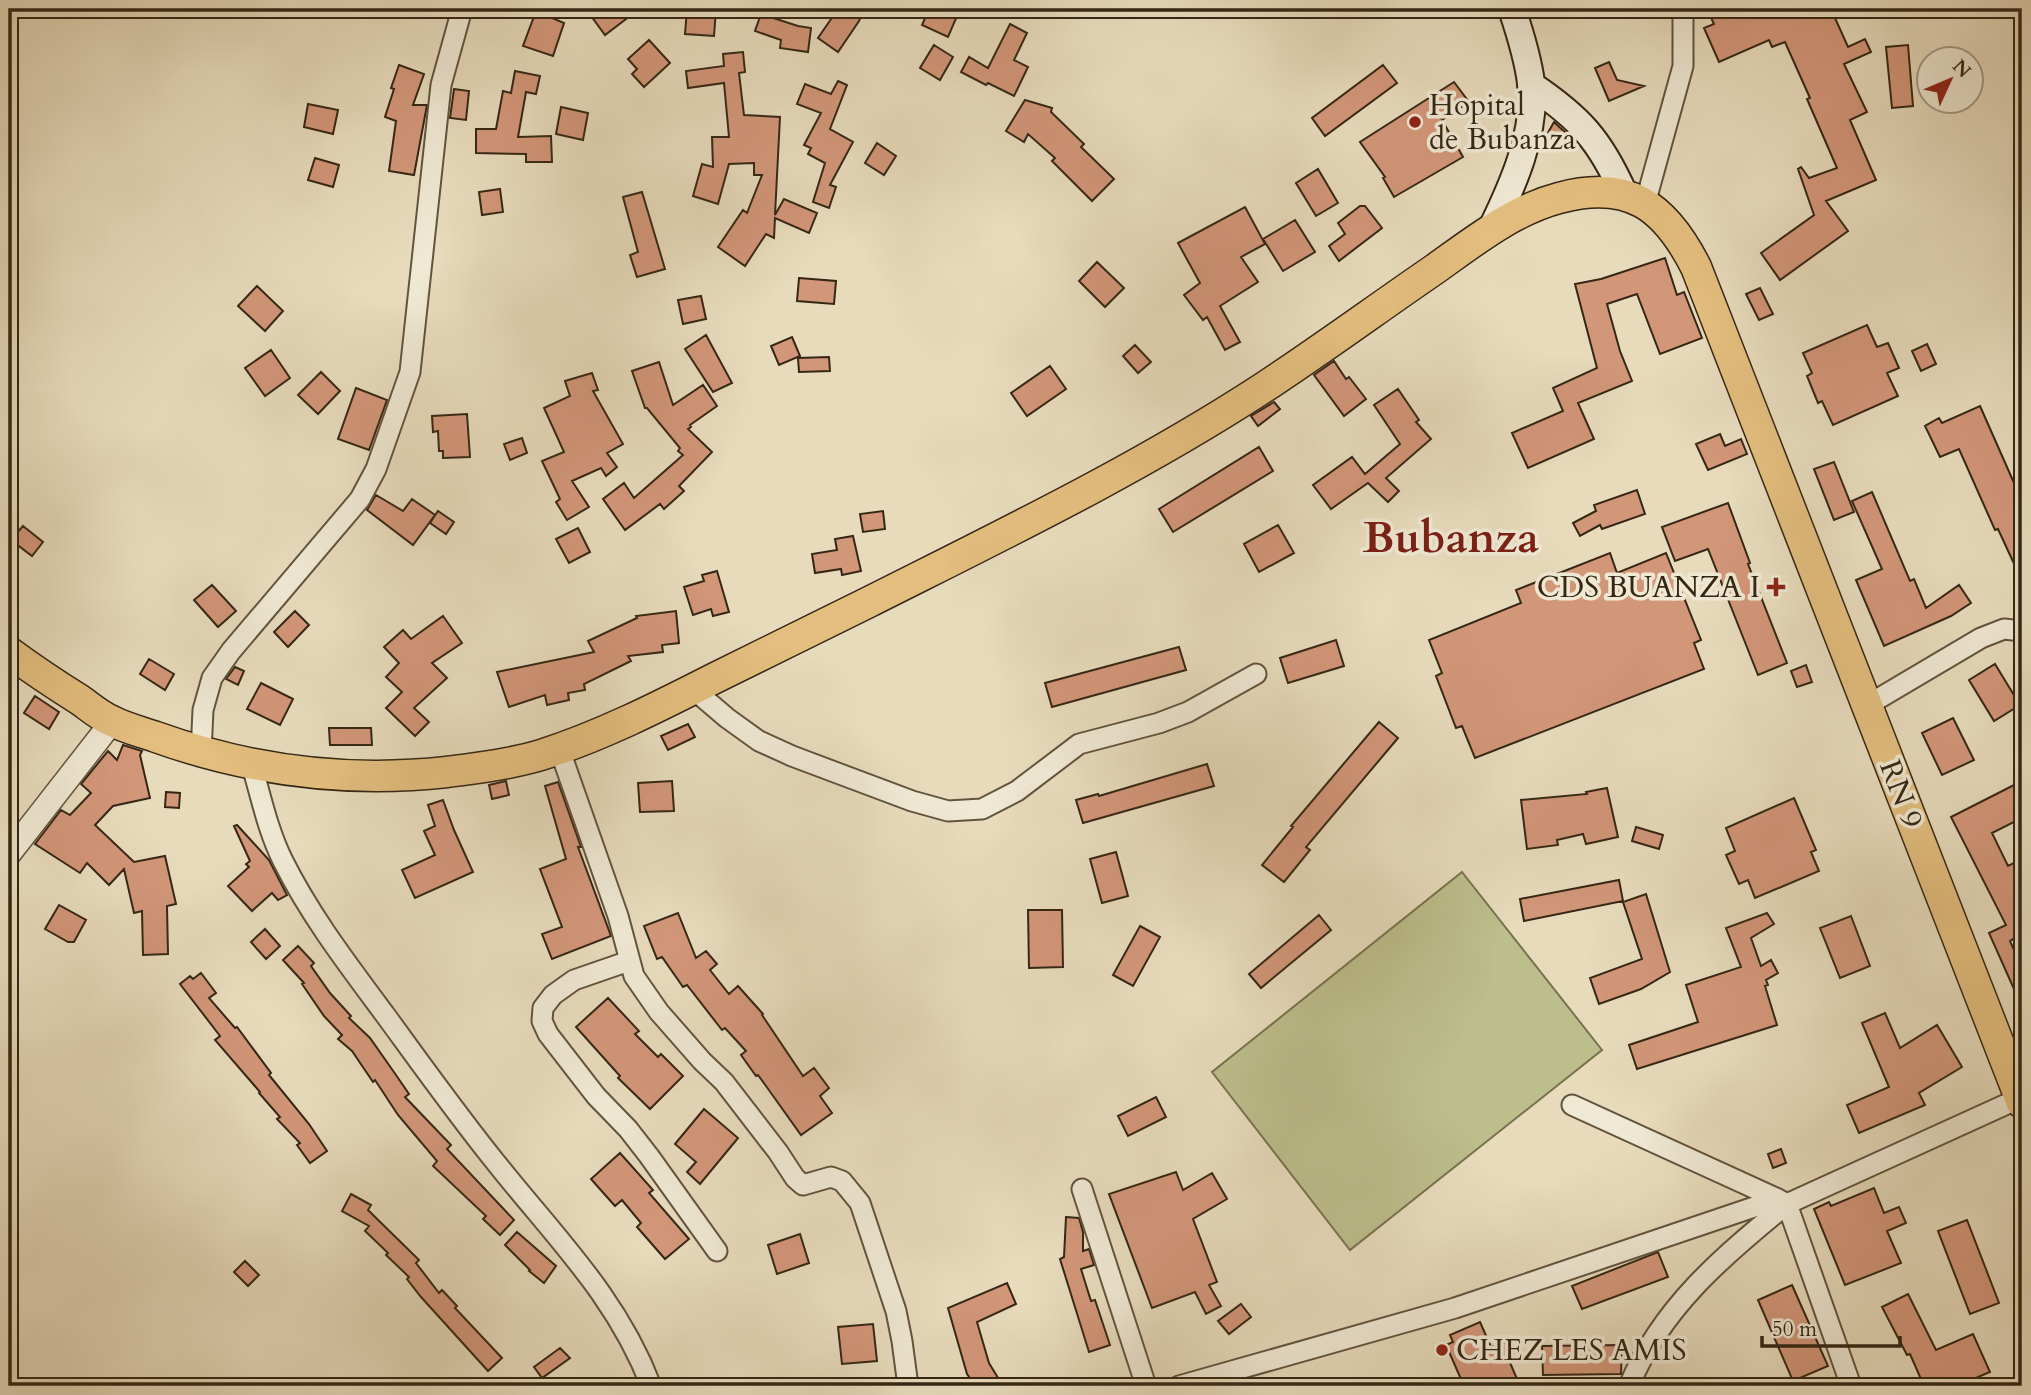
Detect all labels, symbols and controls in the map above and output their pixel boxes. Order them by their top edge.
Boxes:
north arrow [1916,46,1986,116]
text: N [1946,54,1977,84]
place label: Hopital de Bubanza [1429,85,1576,160]
marker: Hopital de Bubanza [1407,114,1423,130]
district label: Bubanza [1363,508,1539,568]
place label: CDS BUANZA I [1537,567,1760,608]
marker: CDS BUANZA I [1766,577,1786,597]
street label: RN 9 [1869,754,1933,834]
scale bar [1762,1304,1900,1348]
text: 50 m [1772,1315,1817,1344]
place label: CHEZ LES AMIS [1456,1330,1687,1371]
marker: CHEZ LES AMIS [1434,1342,1450,1358]

